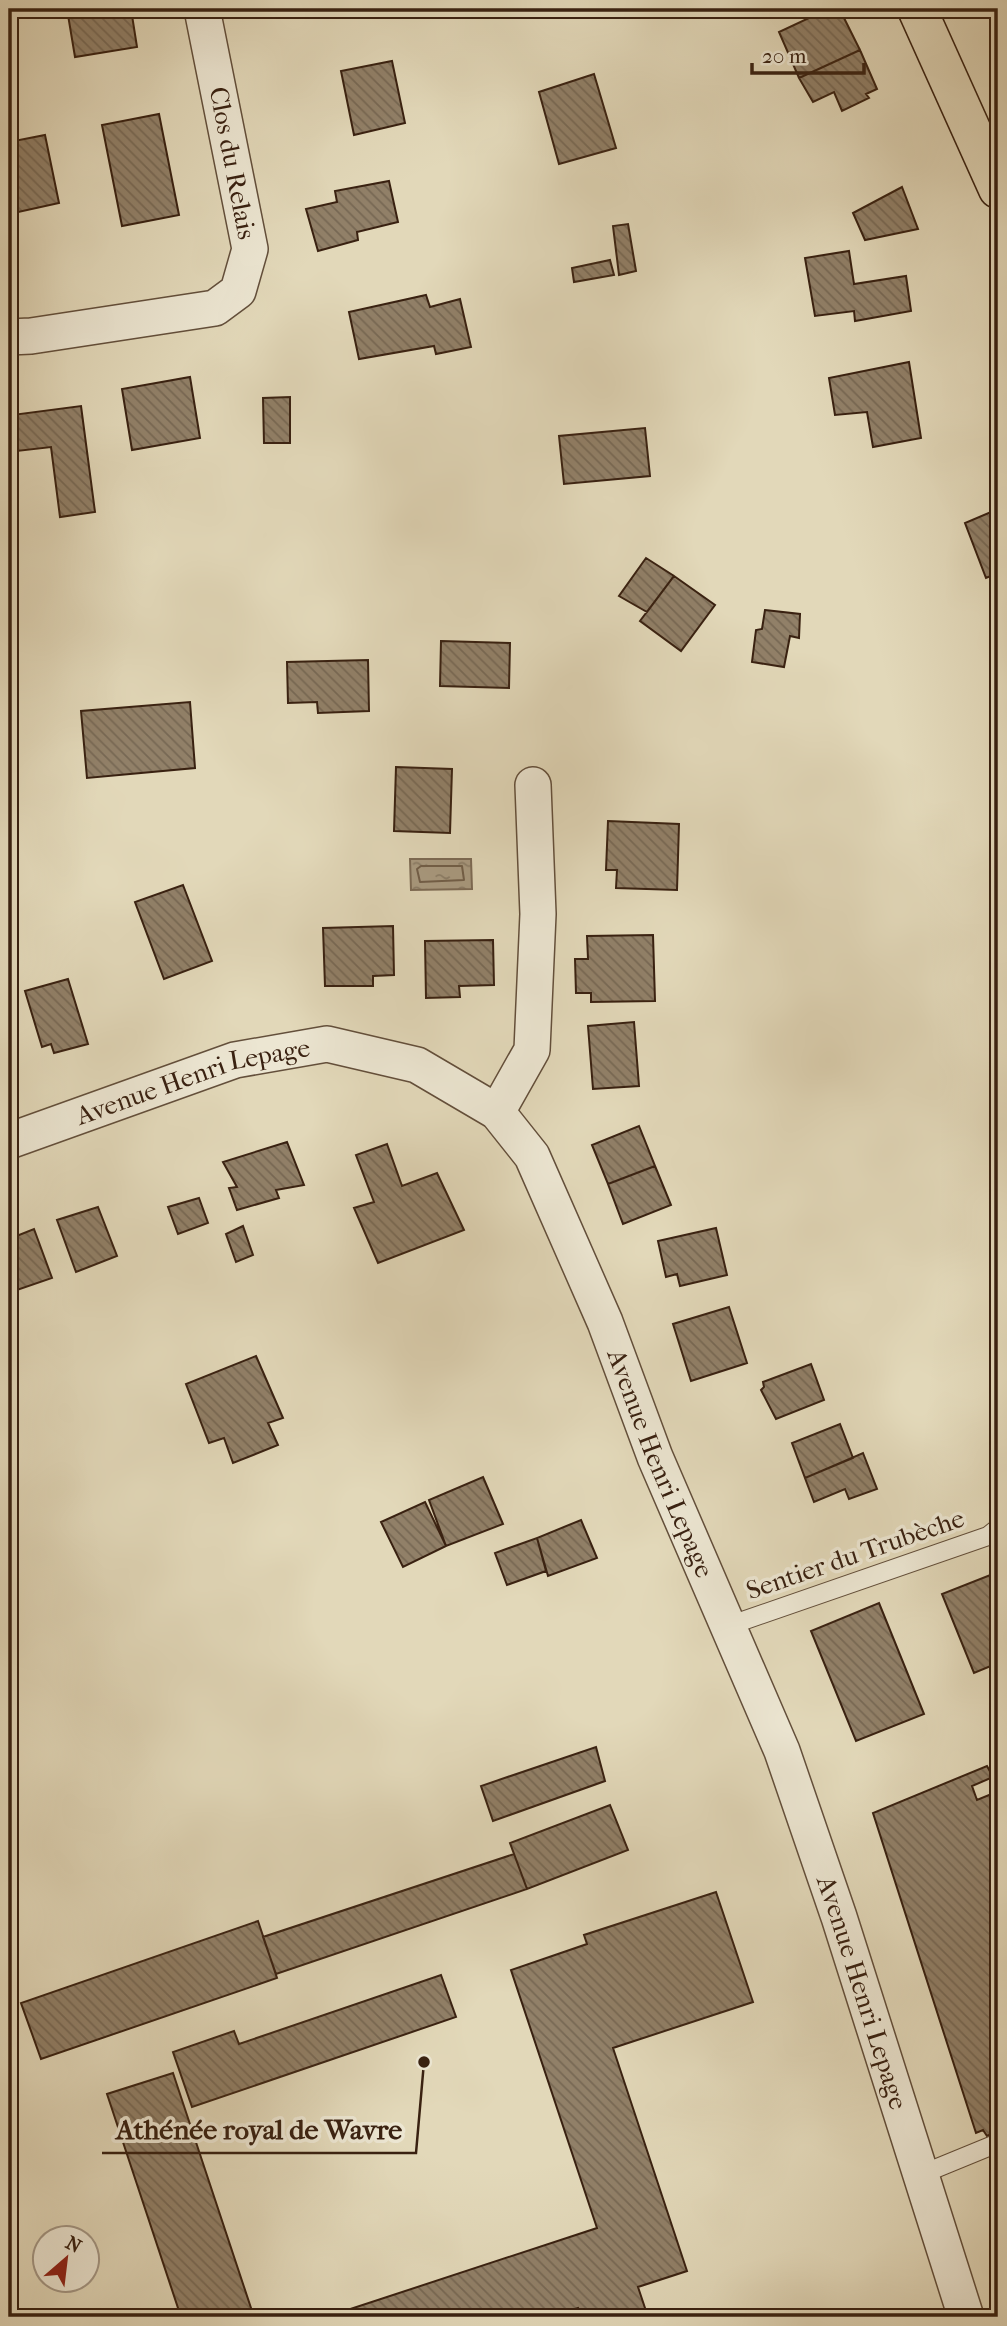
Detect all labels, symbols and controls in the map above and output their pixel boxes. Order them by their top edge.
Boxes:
scale bar [752,32,864,76]
text: 20 m [762,44,807,68]
street label: Clos du Relais [203,84,263,242]
street label: Avenue Henri Lepage [71,1032,313,1132]
street label: Avenue Henri Lepage [600,1344,720,1582]
street label: Sentier du Trubèche [742,1503,968,1606]
street label: Avenue Henri Lepage [810,1871,914,2113]
callout: Athénée royal de Wavre [102,2104,416,2153]
text: Athénée royal de Wavre [114,2113,402,2146]
north arrow [32,2224,102,2294]
text: N [62,2232,86,2258]

